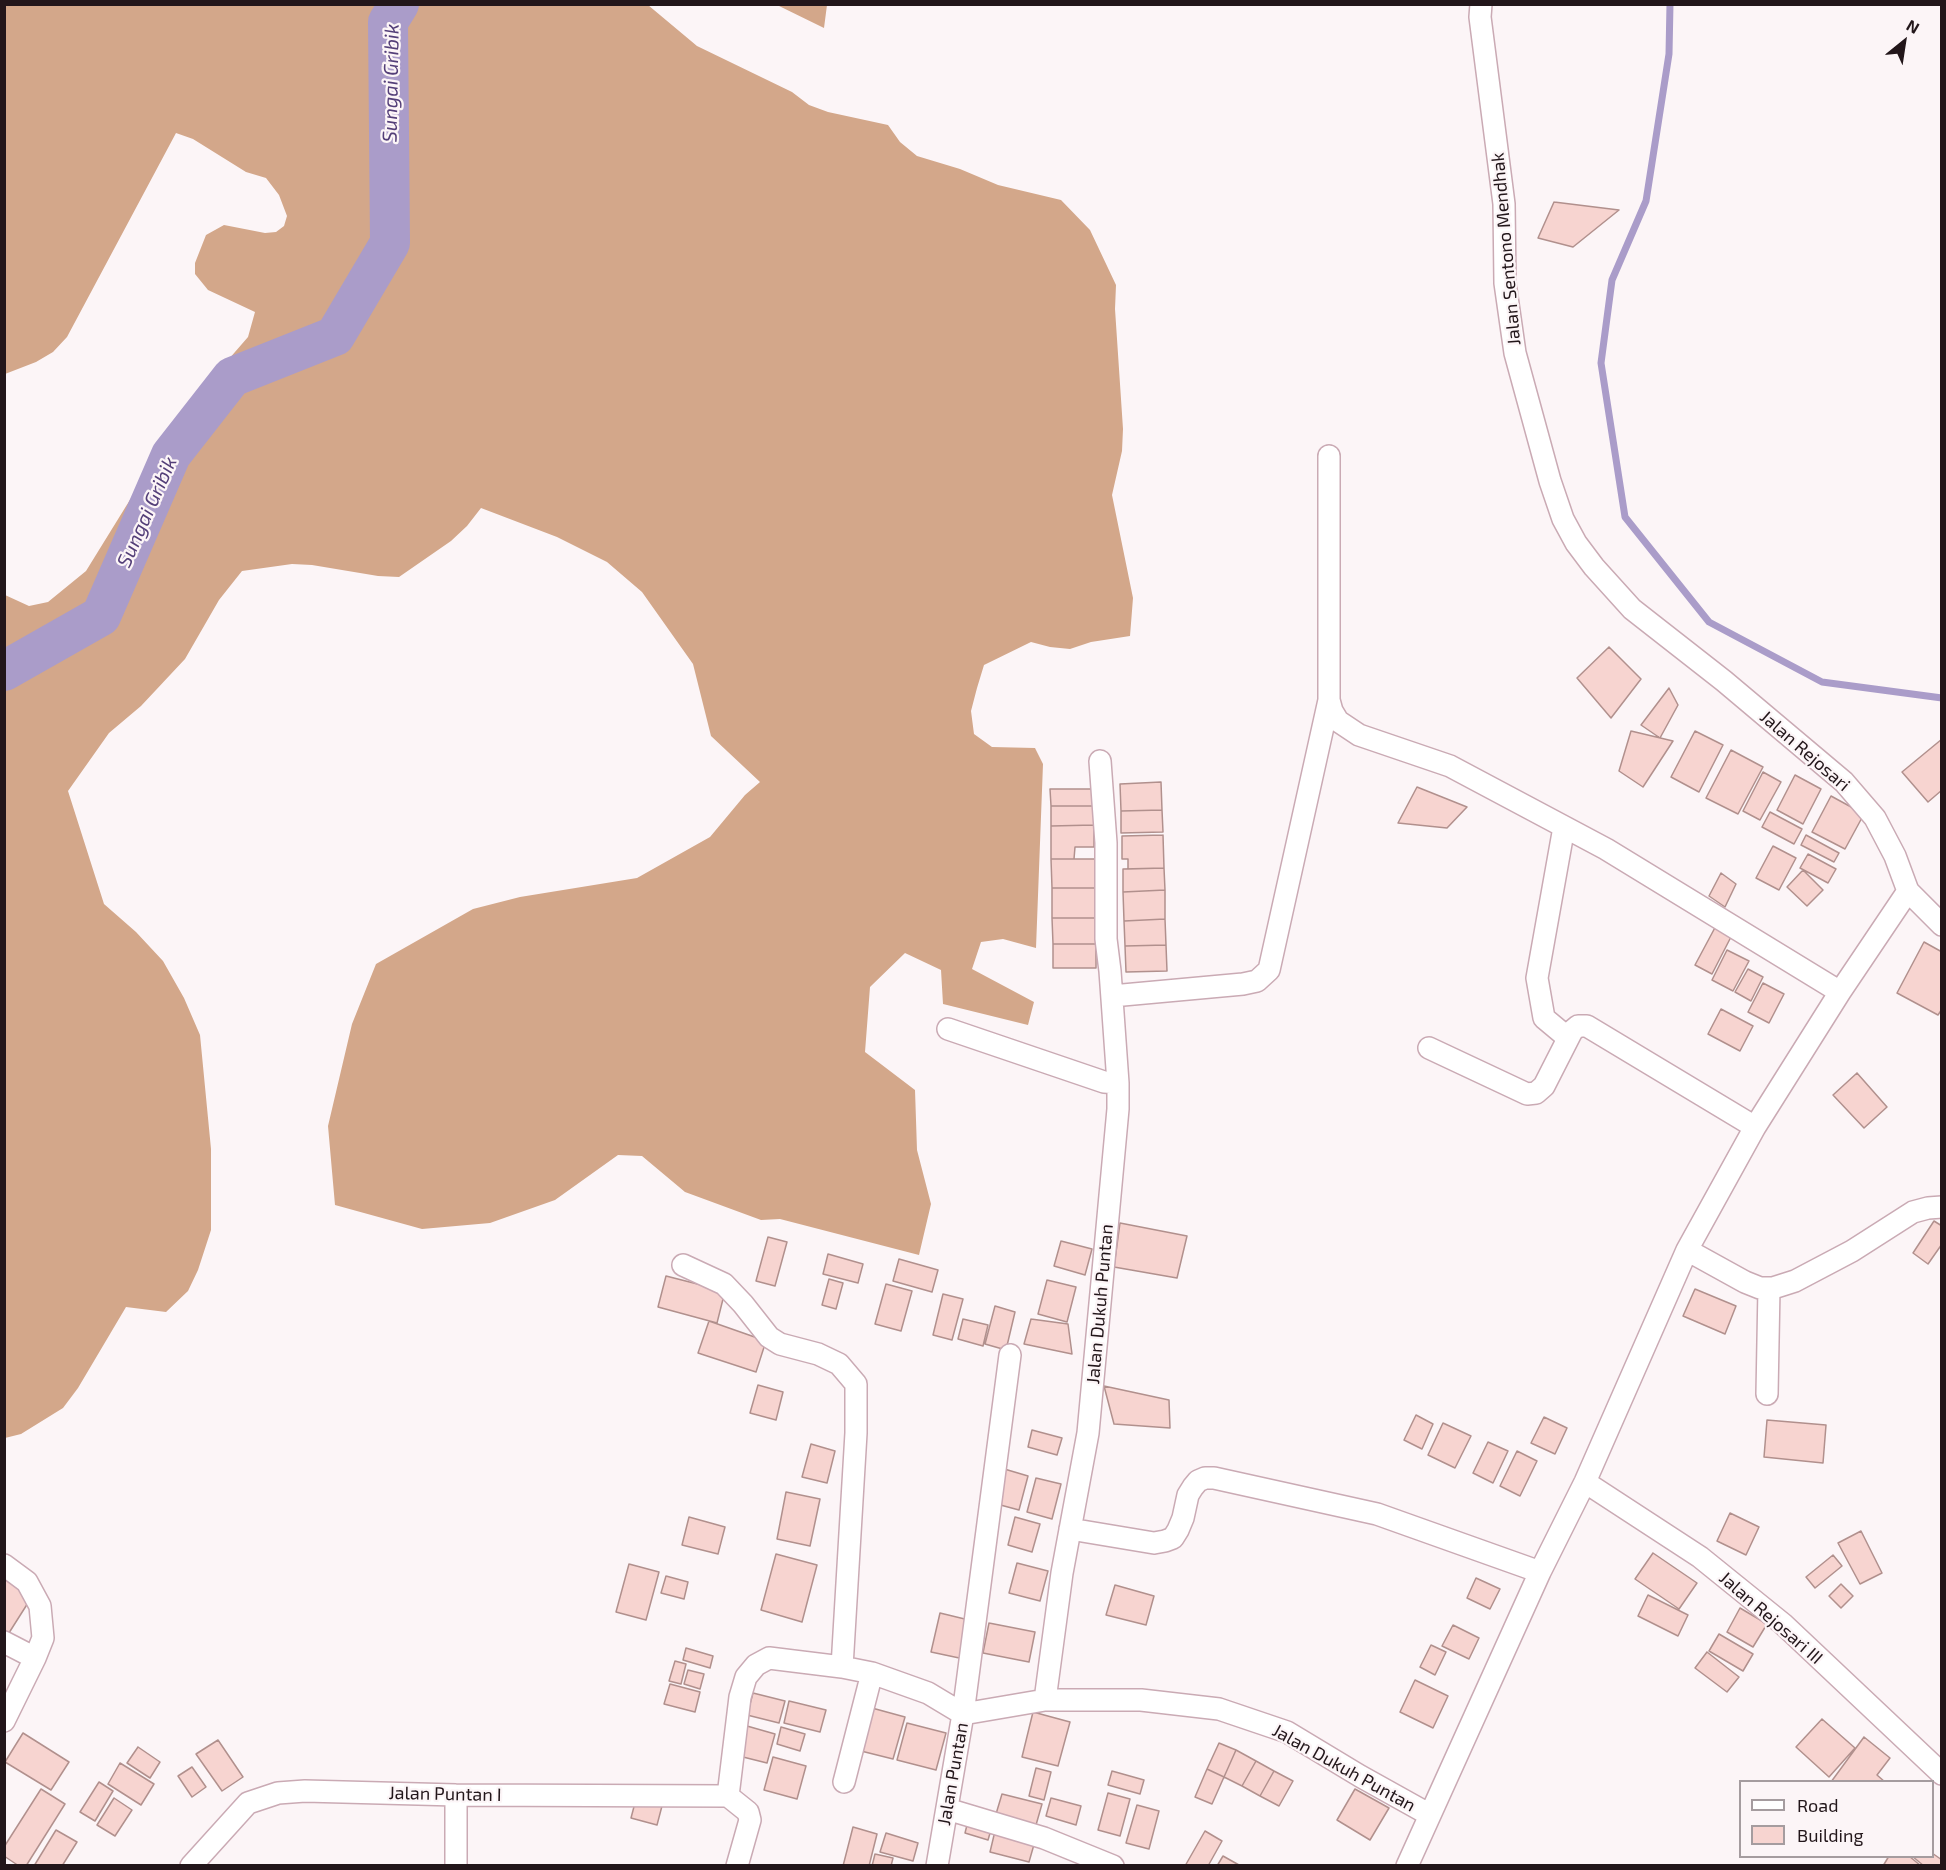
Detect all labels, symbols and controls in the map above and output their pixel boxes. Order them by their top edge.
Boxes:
north arrow [1874,12,1934,72]
text: N [1903,15,1923,37]
water label: Sungai Gribik [378,23,404,143]
street label: Jalan Sentono Mendhak [1487,152,1525,346]
water label: Sungai Gribik [112,453,182,571]
street label: Jalan Rejosari [1756,706,1854,796]
street label: Jalan Dukuh Puntan [1082,1223,1118,1385]
street label: Jalan Rejosari III [1715,1567,1827,1669]
street label: Jalan Dukuh Puntan [1269,1720,1419,1816]
street label: Jalan Puntan [933,1721,973,1827]
legend [1739,1780,1934,1858]
street label: Jalan Puntan I [388,1782,502,1806]
text: Road [1797,1794,1838,1816]
text: Building [1797,1824,1864,1846]

